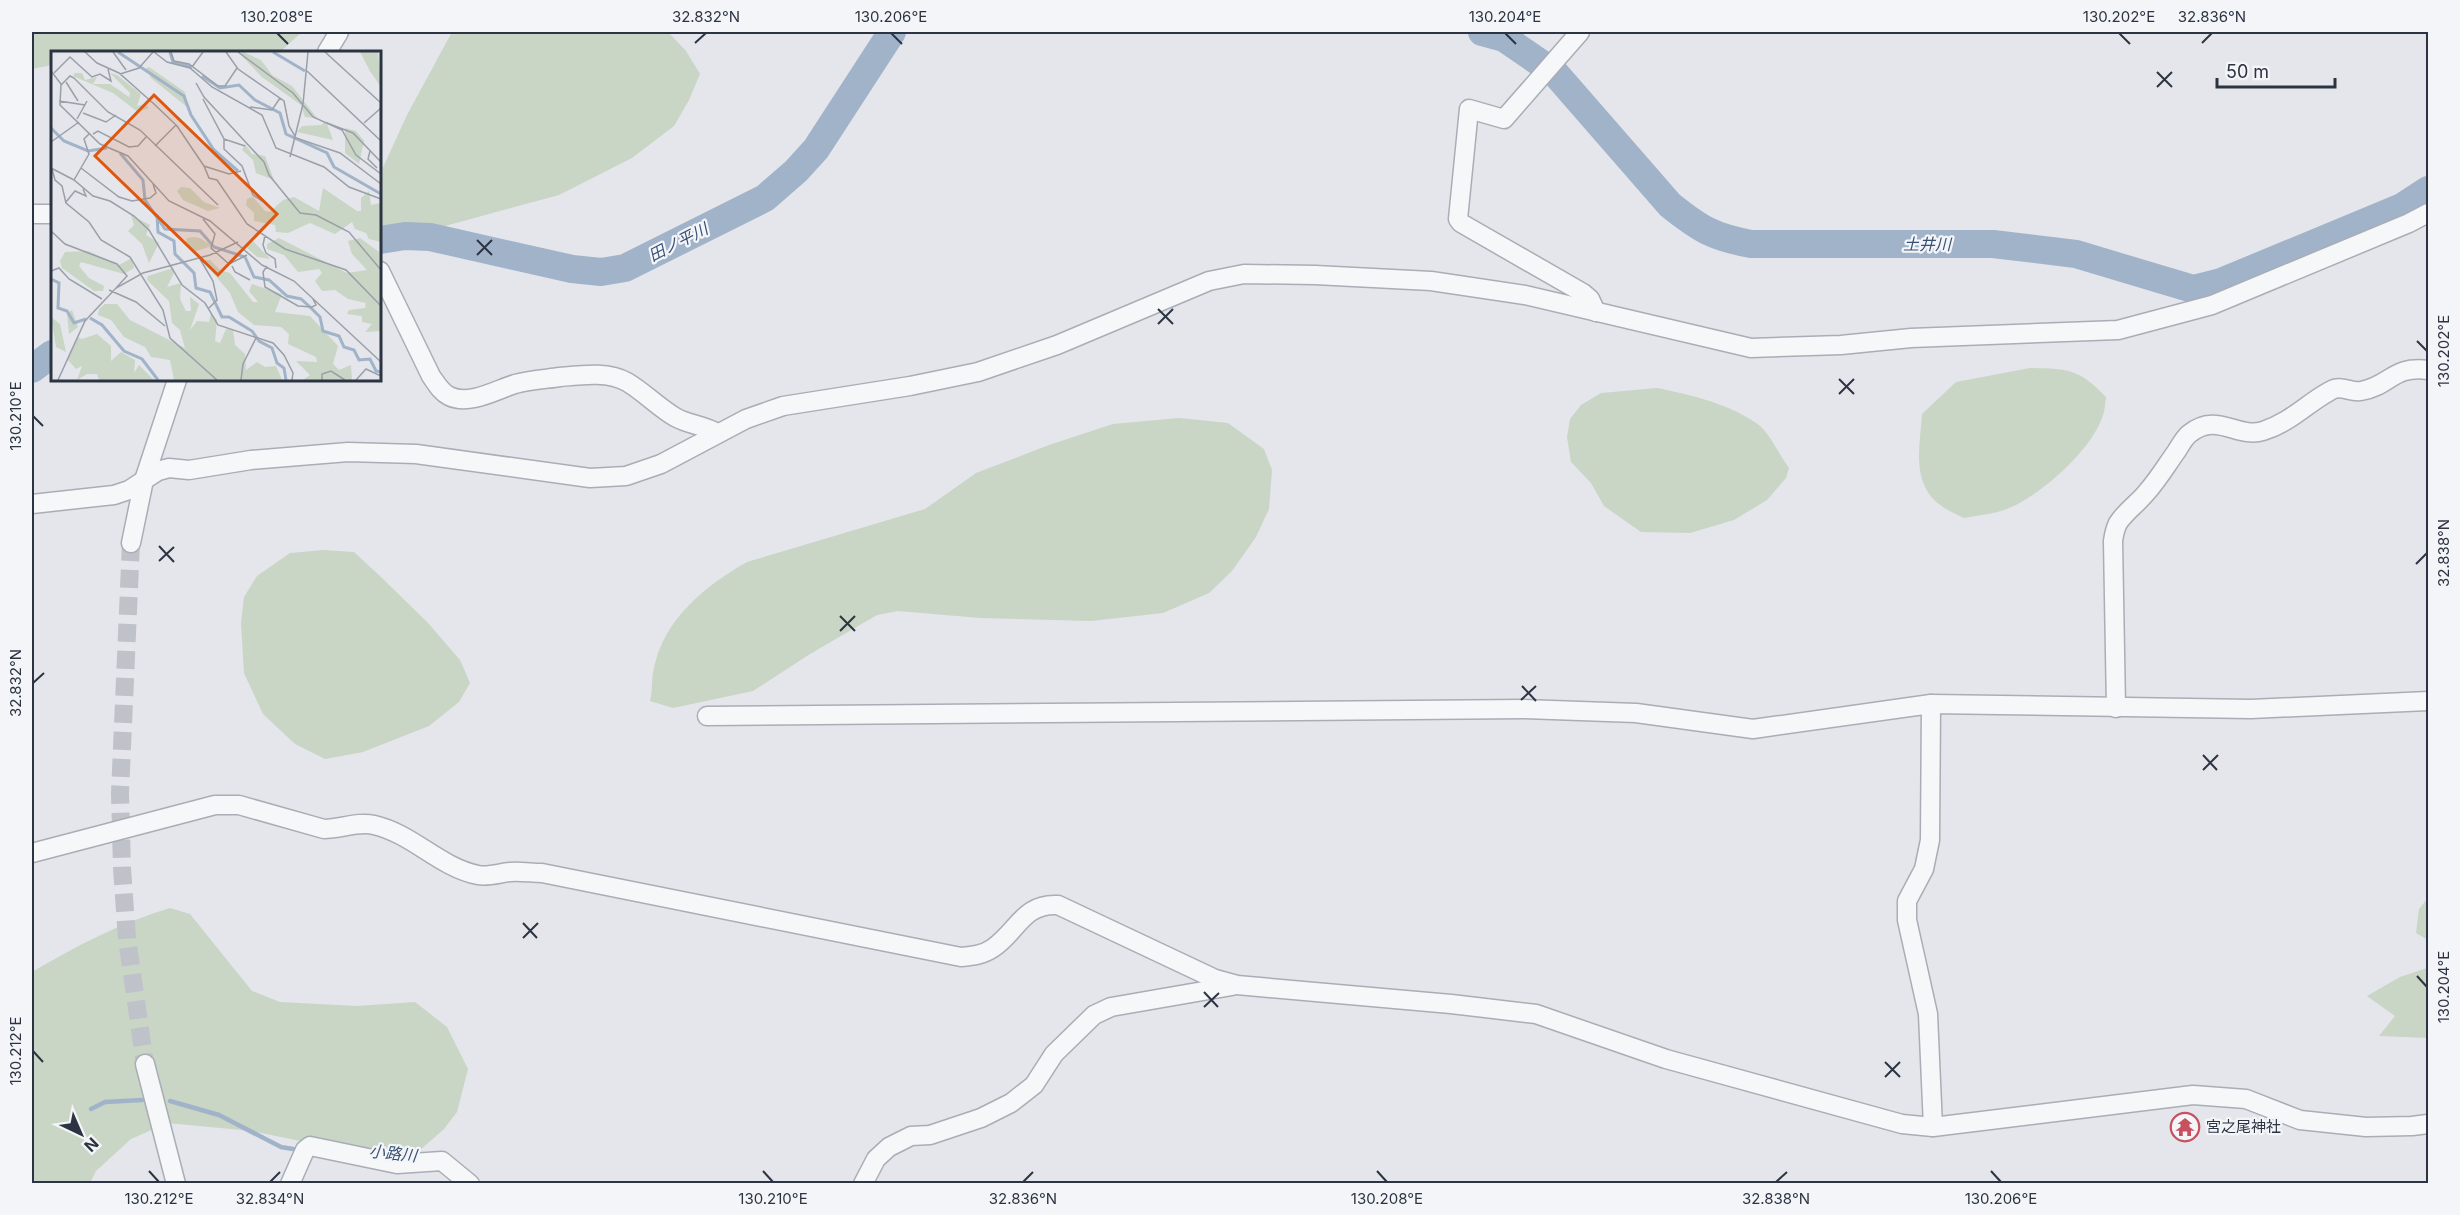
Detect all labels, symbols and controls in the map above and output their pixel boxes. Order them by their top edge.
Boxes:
text: 130.208°E [241,7,313,26]
text: 32.832°N [672,7,740,26]
text: 130.206°E [855,7,927,26]
text: 130.204°E [1469,7,1541,26]
text: 130.202°E [2083,7,2155,26]
text: 32.836°N [2178,7,2246,26]
inset map [51,51,381,381]
scale bar [2217,51,2336,89]
text: 50 m [2226,61,2269,82]
water label: 田ノ平川 [645,218,713,265]
water label: 土井川 [1903,234,1953,254]
text: 130.202°E [2434,315,2453,387]
text: 130.210°E [6,381,25,451]
text: 32.838°N [2434,519,2453,587]
text: 32.832°N [6,649,25,717]
text: 130.204°E [2434,951,2453,1023]
text: 130.212°E [6,1016,25,1086]
north arrow [51,1104,111,1164]
temple icon: 宮之尾神社 [2169,1111,2201,1143]
place label: 宮之尾神社 [2206,1117,2281,1136]
text: N [80,1133,103,1156]
water label: 小路川 [368,1141,420,1166]
text: 130.212°E [124,1189,194,1208]
text: 32.834°N [236,1189,304,1208]
text: 130.210°E [738,1189,808,1208]
text: 32.836°N [989,1189,1057,1208]
text: 130.208°E [1351,1189,1423,1208]
text: 32.838°N [1742,1189,1810,1208]
text: 130.206°E [1965,1189,2037,1208]

